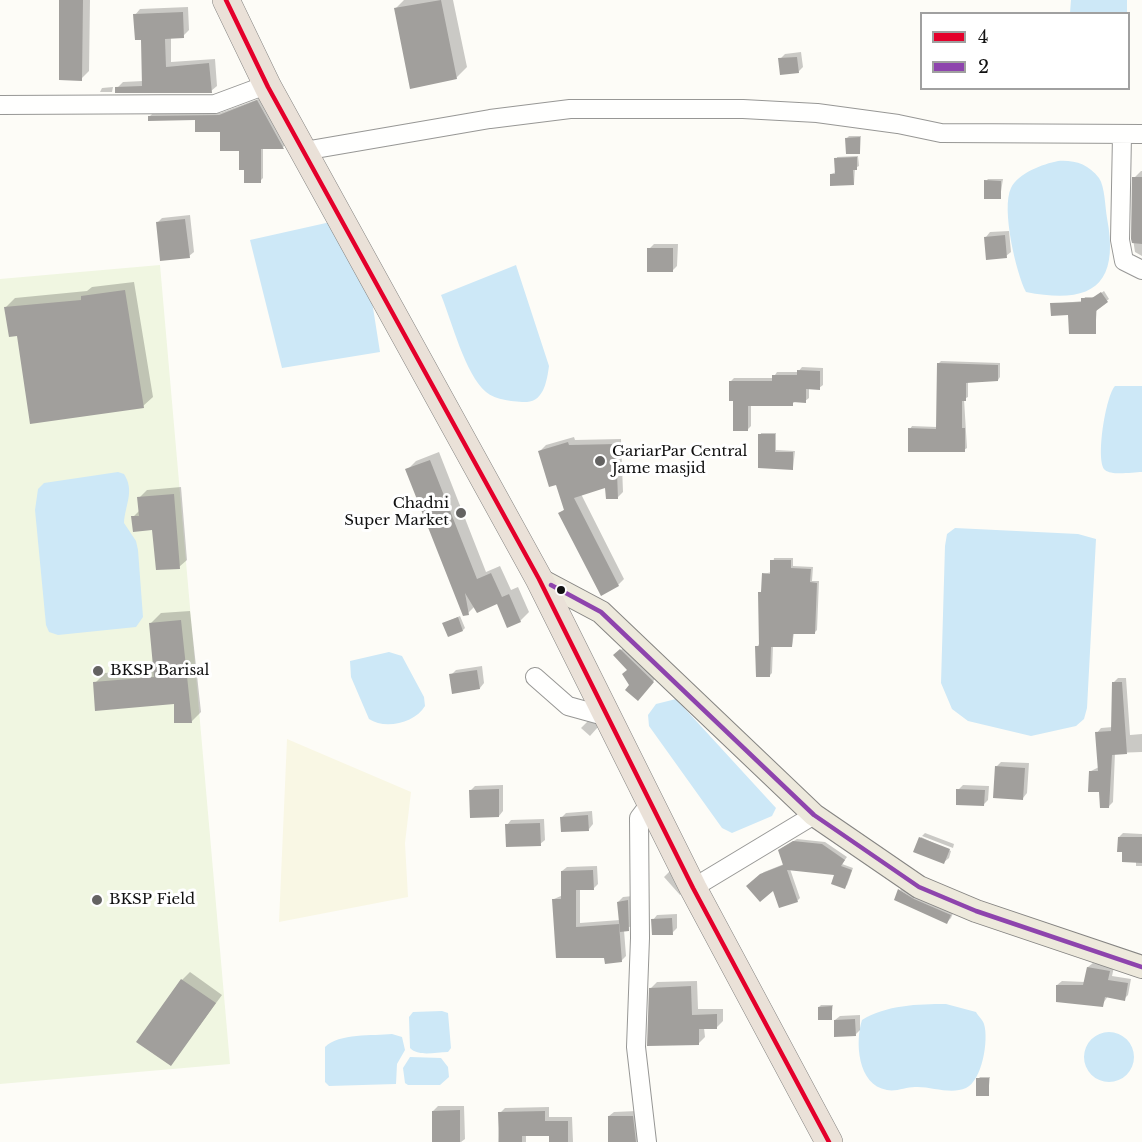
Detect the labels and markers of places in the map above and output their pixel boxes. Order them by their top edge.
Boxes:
place label: GariarPar Central Jame masjid [612,443,747,478]
marker: GariarPar Central Jame masjid [593,454,607,468]
place label: Chadni Super Market [344,495,449,530]
marker: Chadni Super Market [454,506,468,520]
unlabelled marker [555,584,567,596]
place label: BKSP Barisal [110,662,209,680]
marker: BKSP Barisal [91,664,105,678]
place label: BKSP Field [109,891,195,909]
marker: BKSP Field [90,893,104,907]

